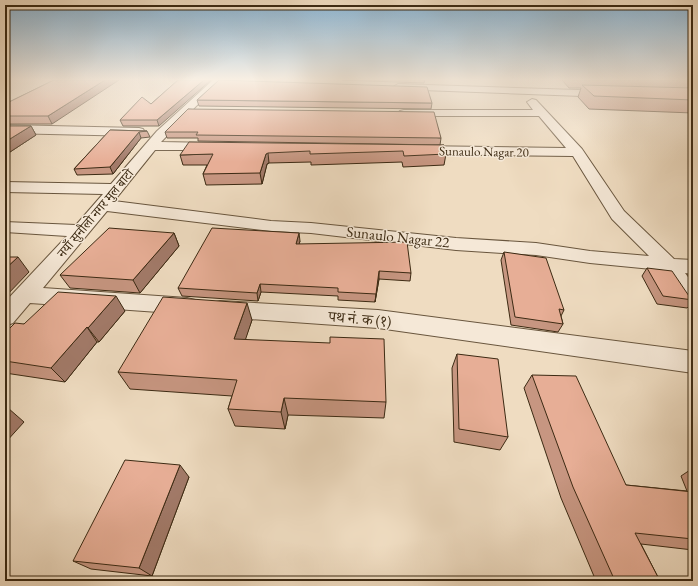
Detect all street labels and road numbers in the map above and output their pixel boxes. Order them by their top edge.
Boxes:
street label: Sunaulo Nagar 20 [439,142,529,161]
street label: नयाँ सुनौलो नगर मुल बाटो [53,165,138,262]
street label: Sunaulo Nagar 22 [346,222,451,251]
street label: पथ नं. क (१) [327,306,393,331]

